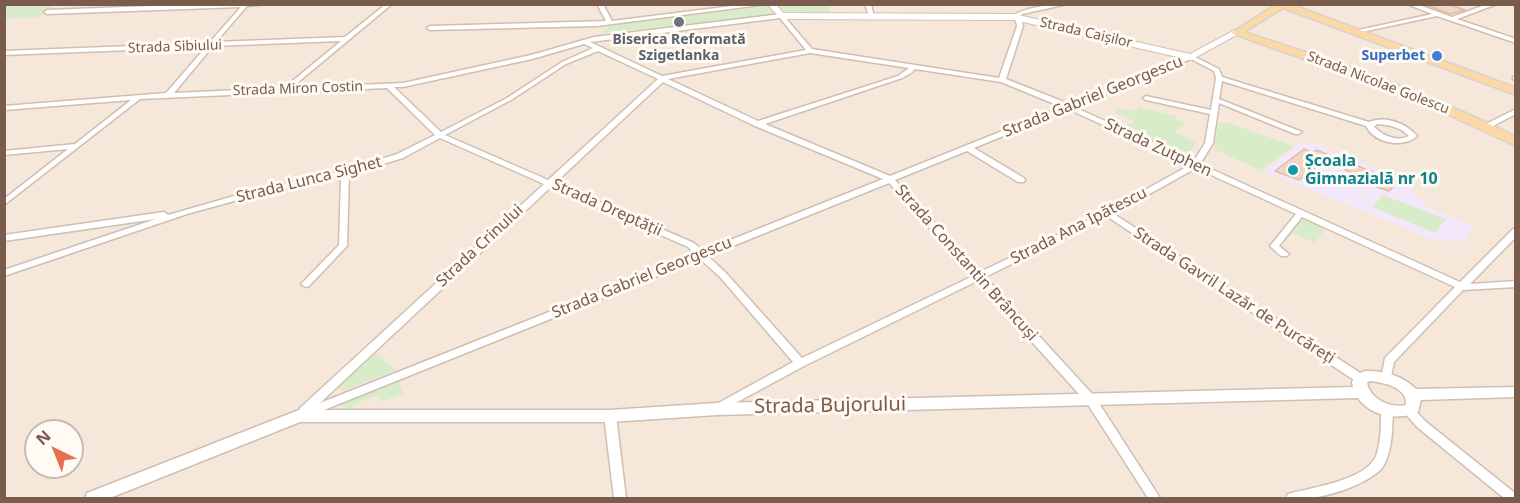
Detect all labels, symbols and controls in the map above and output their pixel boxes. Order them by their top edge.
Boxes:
street label: Strada Caișilor [1038,14,1134,52]
marker: Biserica Reformată Szigetlanka [672,15,686,29]
place label: Biserica Reformată Szigetlanka [612,32,746,64]
street label: Strada Sibiului [128,37,222,57]
street label: Strada Nicolae Golescu [1305,48,1451,118]
place label: Superbet [1361,48,1425,64]
marker: Superbet [1430,49,1444,63]
street label: Strada Gabriel Georgescu [1000,52,1186,142]
street label: Strada Miron Costin [233,78,363,100]
street label: Strada Zutphen [1101,115,1215,181]
place label: Școala Gimnazială nr 10 [1305,151,1438,189]
street label: Strada Lunca Sighet [234,153,384,207]
marker: Școala Gimnazială nr 10 [1286,163,1300,177]
street label: Strada Dreptății [549,175,665,241]
street label: Strada Constantin Brâncuși [891,181,1041,345]
street label: Strada Ana Ipătescu [1008,183,1150,269]
street label: Strada Crinului [433,201,527,291]
street label: Strada Gavril Lazăr de Purcăreți [1130,224,1338,368]
street label: Strada Gabriel Georgescu [549,233,735,323]
street label: Strada Bujorului [754,393,906,419]
north arrow [24,419,84,479]
text: N [31,425,55,450]

